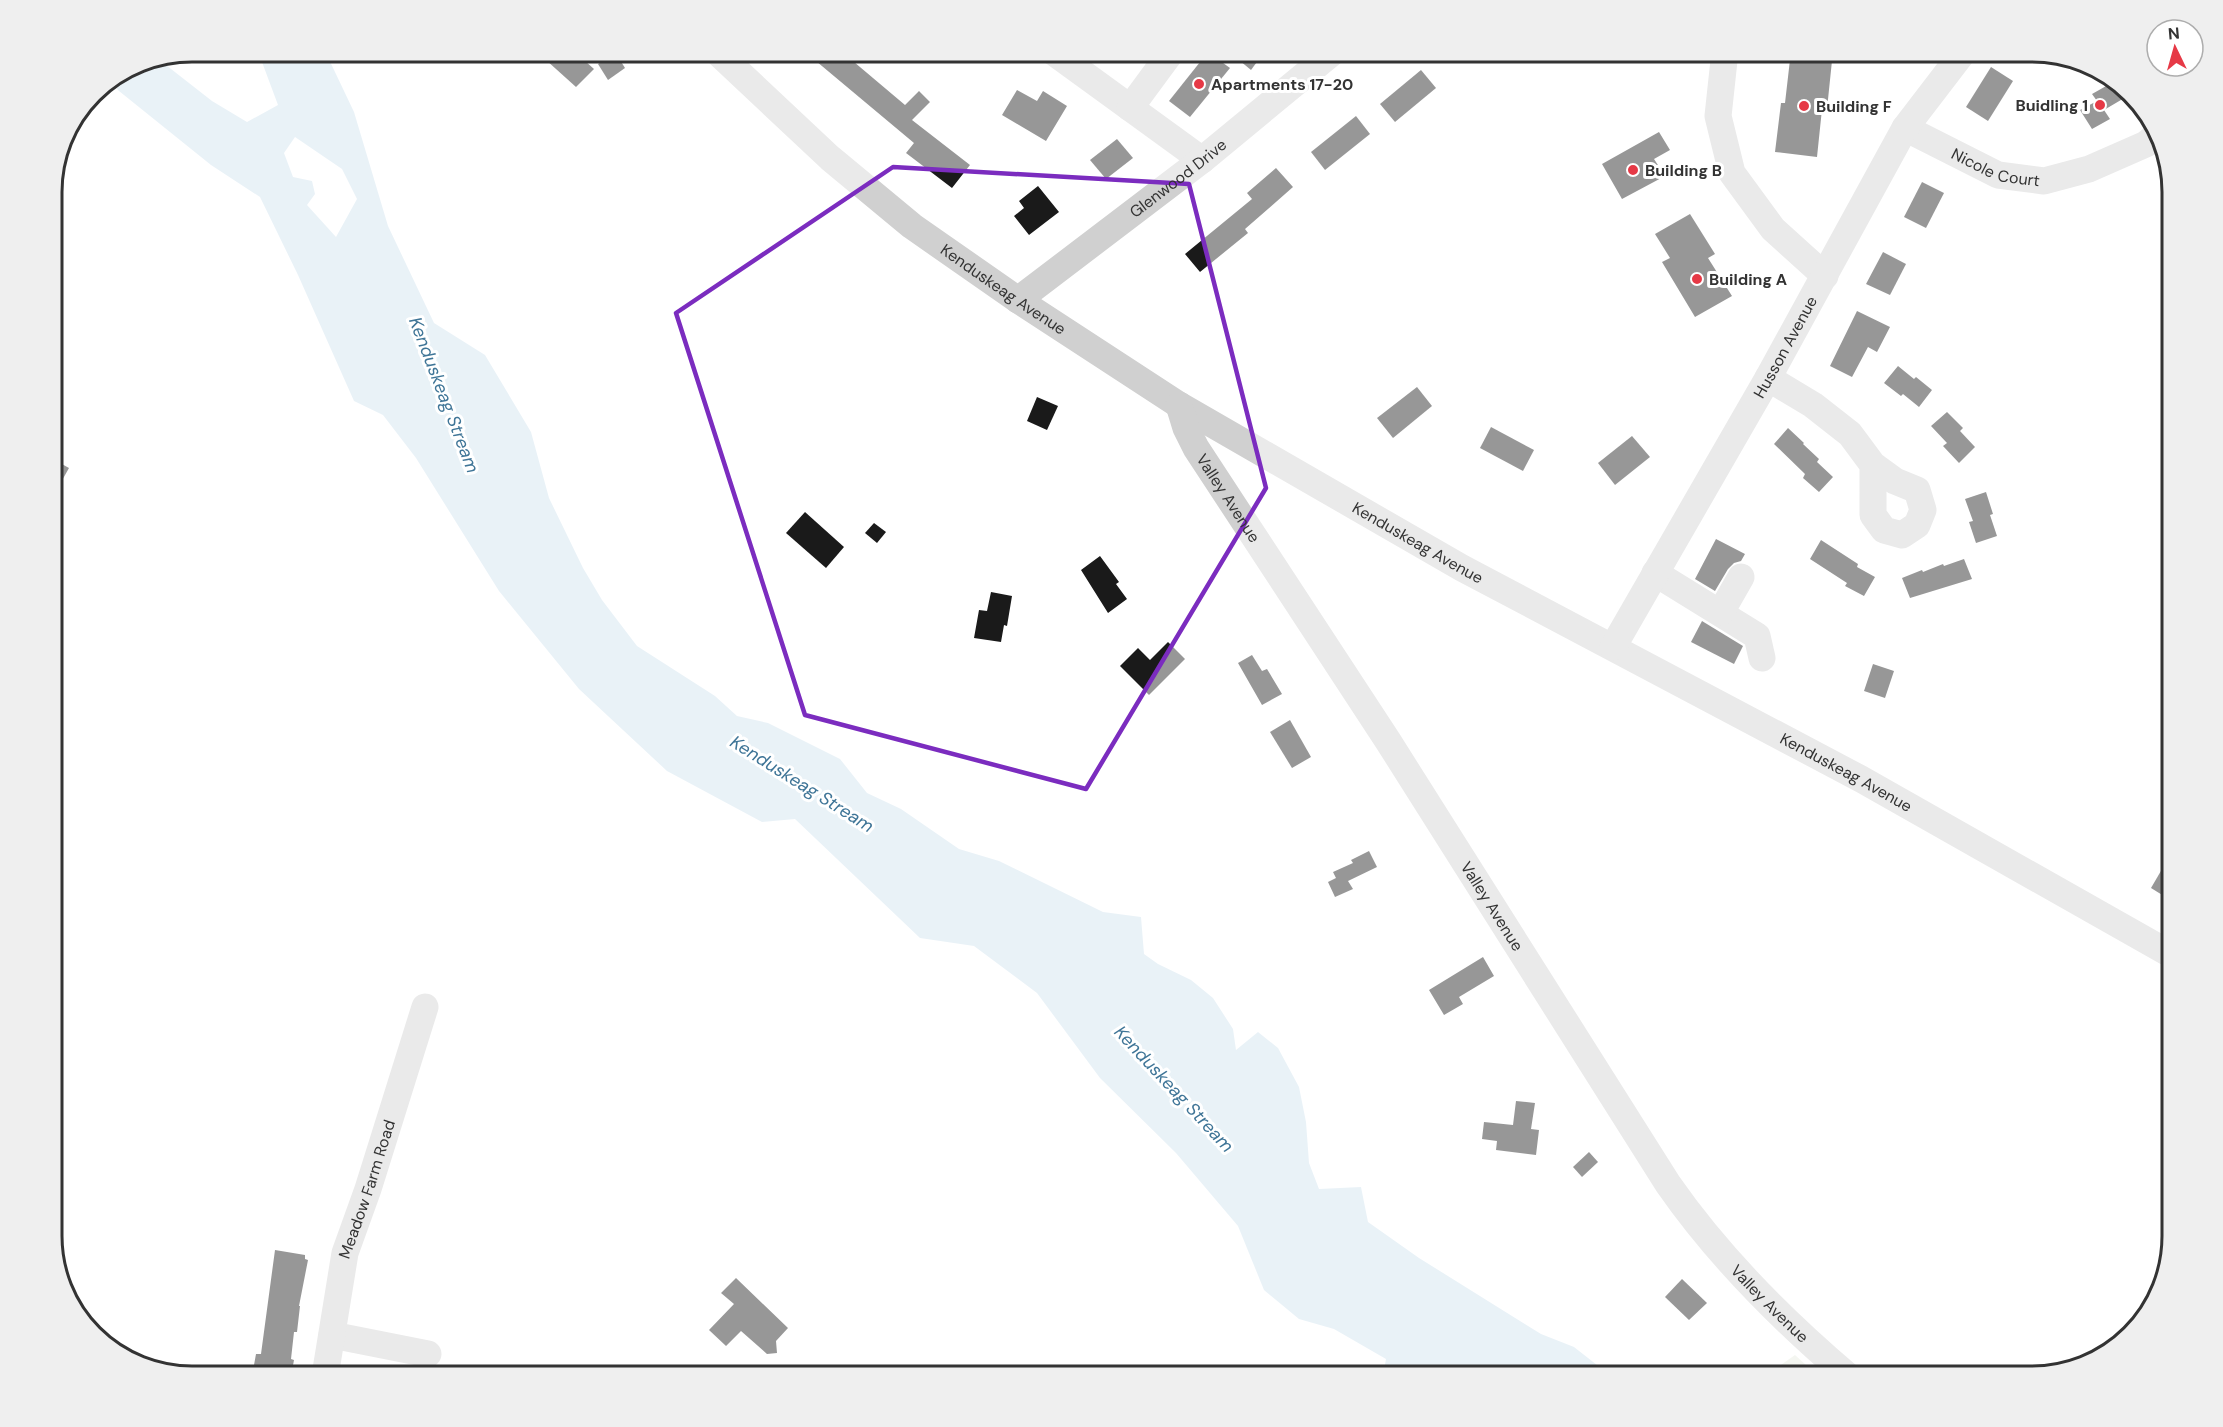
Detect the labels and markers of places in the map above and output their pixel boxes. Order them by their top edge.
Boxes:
place label: Apartments 17-20 [1211,74,1353,95]
marker: Apartments 17-20 [1192,77,1206,91]
place label: Buidling 1 [2015,95,2088,116]
place label: Building F [1816,96,1892,117]
marker: Buidling 1 [2093,98,2107,112]
marker: Building F [1797,99,1811,113]
place label: Building B [1645,160,1722,181]
marker: Building B [1626,163,1640,177]
place label: Building A [1709,269,1787,290]
marker: Building A [1690,272,1704,286]

